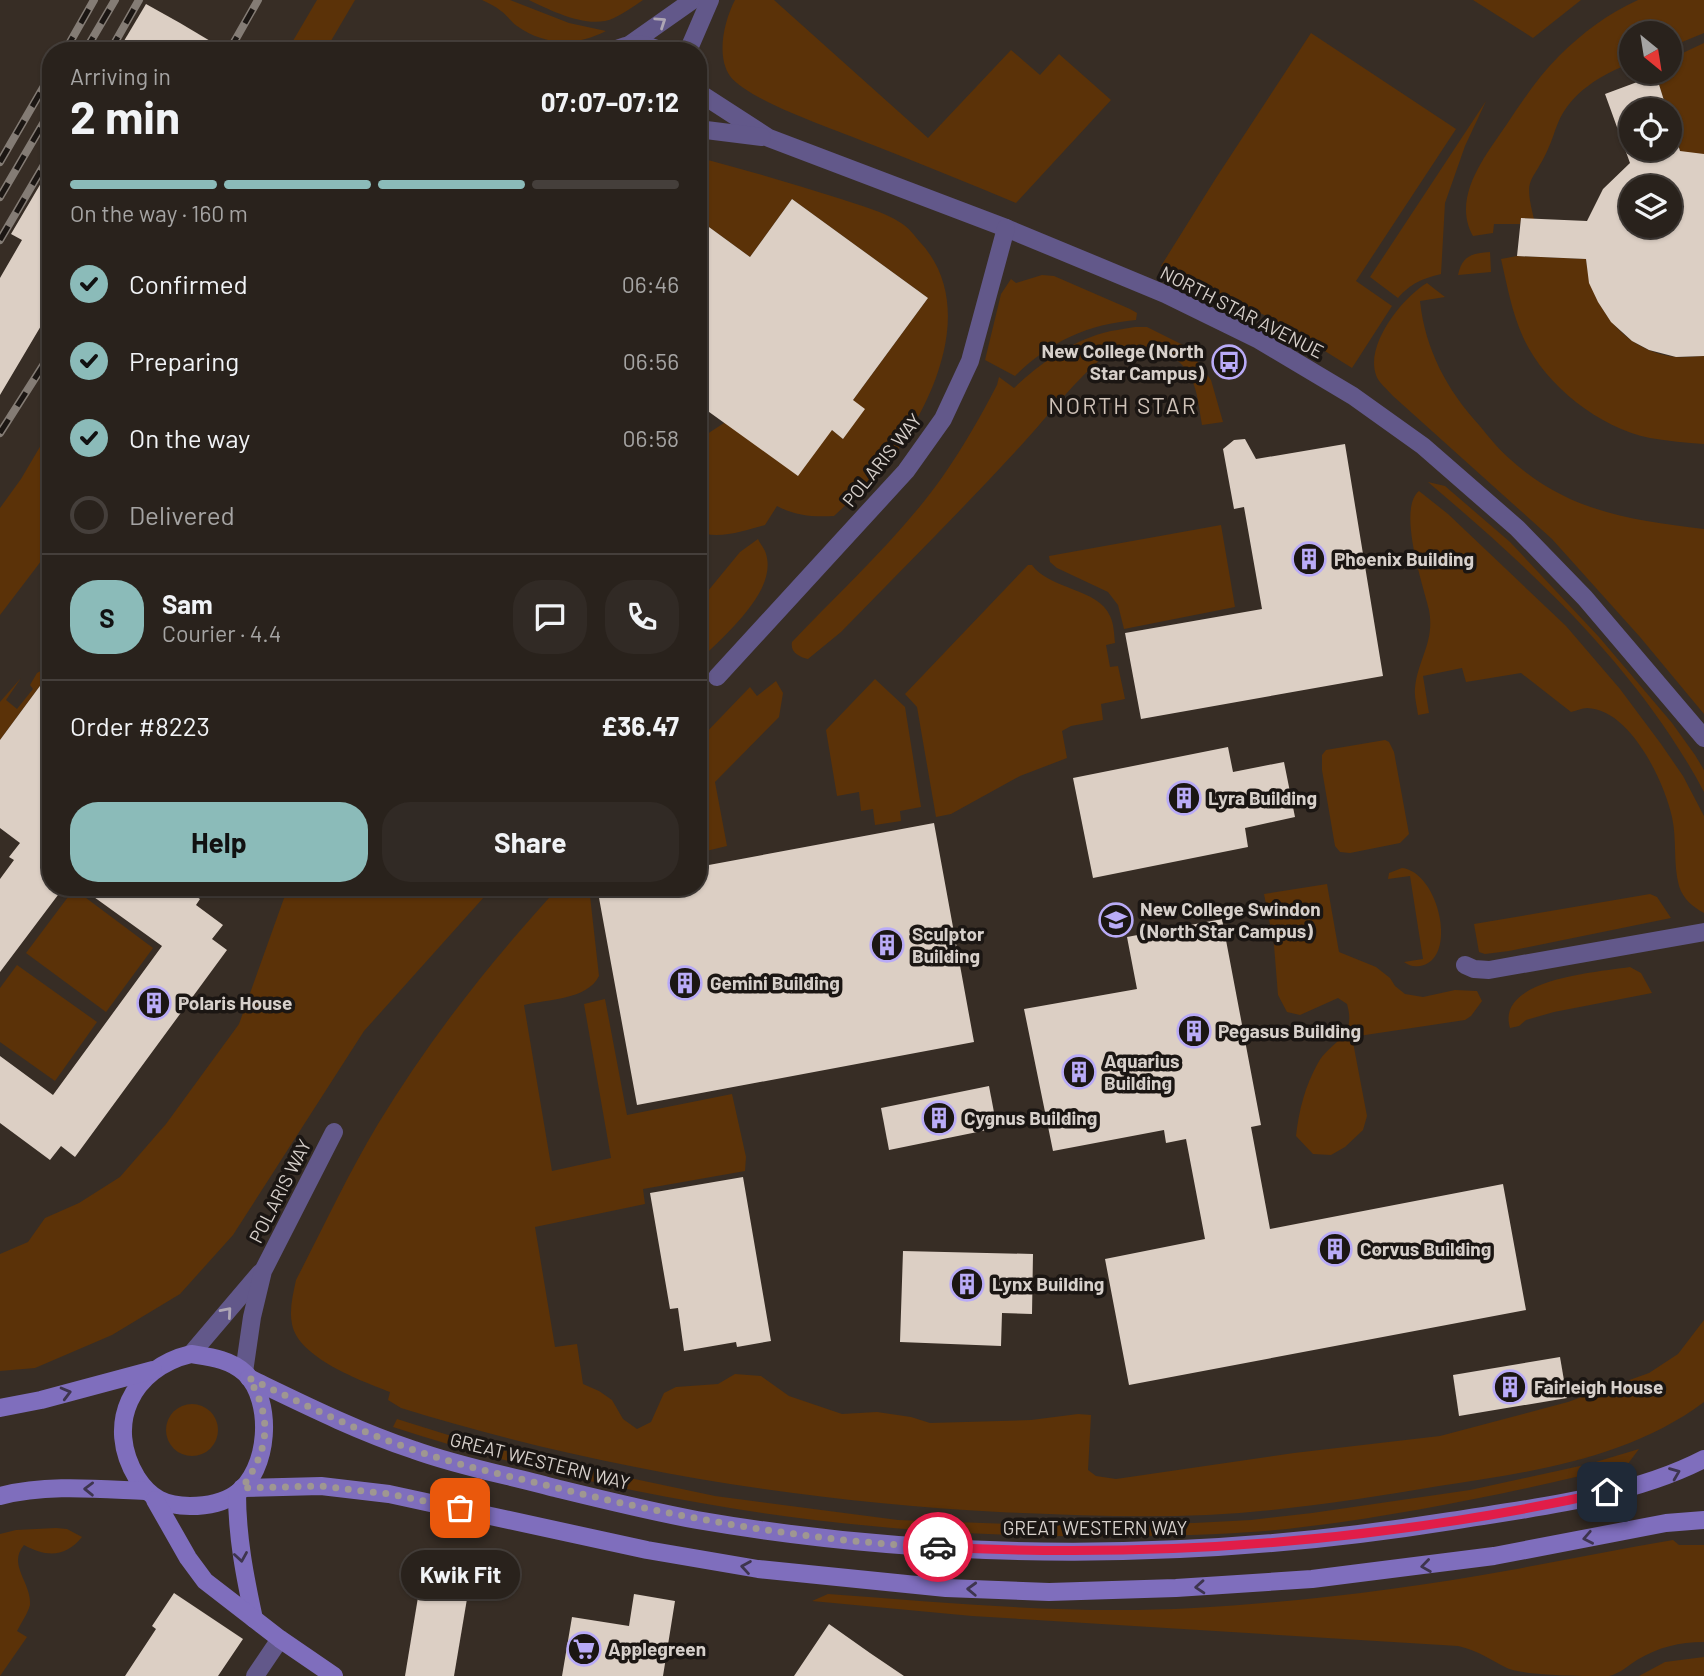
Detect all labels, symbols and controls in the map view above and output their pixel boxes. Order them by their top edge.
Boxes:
one-way arrow [653,18,666,30]
north arrow [1619,21,1682,84]
map controls [1619,21,1682,238]
text: Arriving in [70,62,171,90]
text: 07:07–07:12 [541,86,679,117]
text: 2 min [70,88,180,143]
button: locate [1619,98,1682,161]
button: layers [1619,175,1682,238]
text: On the way · 160 m [70,199,248,227]
street label: NORTH STAR AVENUE [1157,260,1328,363]
icon: check [70,265,108,303]
text: Confirmed [129,268,248,299]
text: 06:46 [622,270,679,298]
place label: New College (North Star Campus) [1042,339,1204,384]
icon: check [70,342,108,380]
bus stop icon: New College (North Star Campus) [1210,343,1248,381]
text: Preparing [129,345,239,376]
text: 06:56 [623,347,679,375]
district label: NORTH STAR [1048,391,1198,419]
street label: POLARIS WAY [837,408,926,511]
icon: check [70,419,108,457]
text: On the way [129,422,250,453]
text: 06:58 [623,424,679,452]
text: Delivered [129,499,235,530]
building icon: Phoenix Building [1290,540,1328,578]
place label: Phoenix Building [1334,547,1474,570]
button: chat [513,580,587,654]
button: phone [605,580,679,654]
text: Sam [162,588,213,619]
text: S [99,602,115,633]
text: Courier · 4.4 [162,619,281,647]
text: Order #8223 [70,710,210,741]
text: £36.47 [601,710,679,741]
building icon: Lyra Building [1165,779,1203,817]
place label: Lyra Building [1208,786,1317,809]
button: Help [70,802,368,882]
button: Share [382,802,679,882]
place label: New College Swindon (North Star Campus) [1139,897,1321,942]
school or university icon: New College Swindon (North Star Campus) [1097,901,1135,939]
place label: Sculptor Building [912,922,985,967]
building icon: Sculptor Building [868,926,906,964]
building icon: Gemini Building [666,964,704,1002]
place label: Gemini Building [710,971,840,994]
building icon: Polaris House [135,984,173,1022]
place label: Polaris House [178,991,292,1014]
building icon: Pegasus Building [1175,1012,1213,1050]
place label: Pegasus Building [1218,1019,1361,1042]
place label: Aquarius Building [1104,1049,1180,1094]
building icon: Aquarius Building [1060,1053,1098,1091]
building icon: Cygnus Building [920,1099,958,1137]
place label: Cygnus Building [964,1106,1097,1129]
street label: POLARIS WAY [244,1135,316,1247]
building icon: Corvus Building [1316,1230,1354,1268]
place label: Corvus Building [1360,1237,1491,1260]
building icon: Lynx Building [948,1265,986,1303]
place label: Lynx Building [992,1272,1104,1295]
one-way arrow [219,1307,231,1320]
building icon: Fairleigh House [1491,1368,1529,1406]
place label: Fairleigh House [1534,1375,1663,1398]
one-way arrow [60,1386,72,1401]
street label: GREAT WESTERN WAY [448,1427,633,1494]
pin [1577,1462,1637,1522]
one-way arrow [1668,1467,1680,1481]
icon: home [1588,1473,1626,1511]
pin [430,1478,490,1538]
one-way arrow [83,1481,94,1497]
icon: bag [441,1489,479,1527]
courier [903,1512,973,1582]
street label: GREAT WESTERN WAY [1003,1516,1188,1539]
icon: car [919,1528,957,1566]
one-way arrow [1582,1530,1594,1545]
callout: Kwik Fit [400,1550,520,1599]
one-way arrow [233,1551,248,1563]
one-way arrow [1420,1558,1432,1573]
text: Kwik Fit [420,1560,501,1588]
one-way arrow [740,1560,752,1575]
one-way arrow [1194,1579,1205,1594]
one-way arrow [967,1582,978,1597]
supermarket icon: Applegreen [565,1630,603,1668]
place label: Applegreen [608,1637,706,1660]

